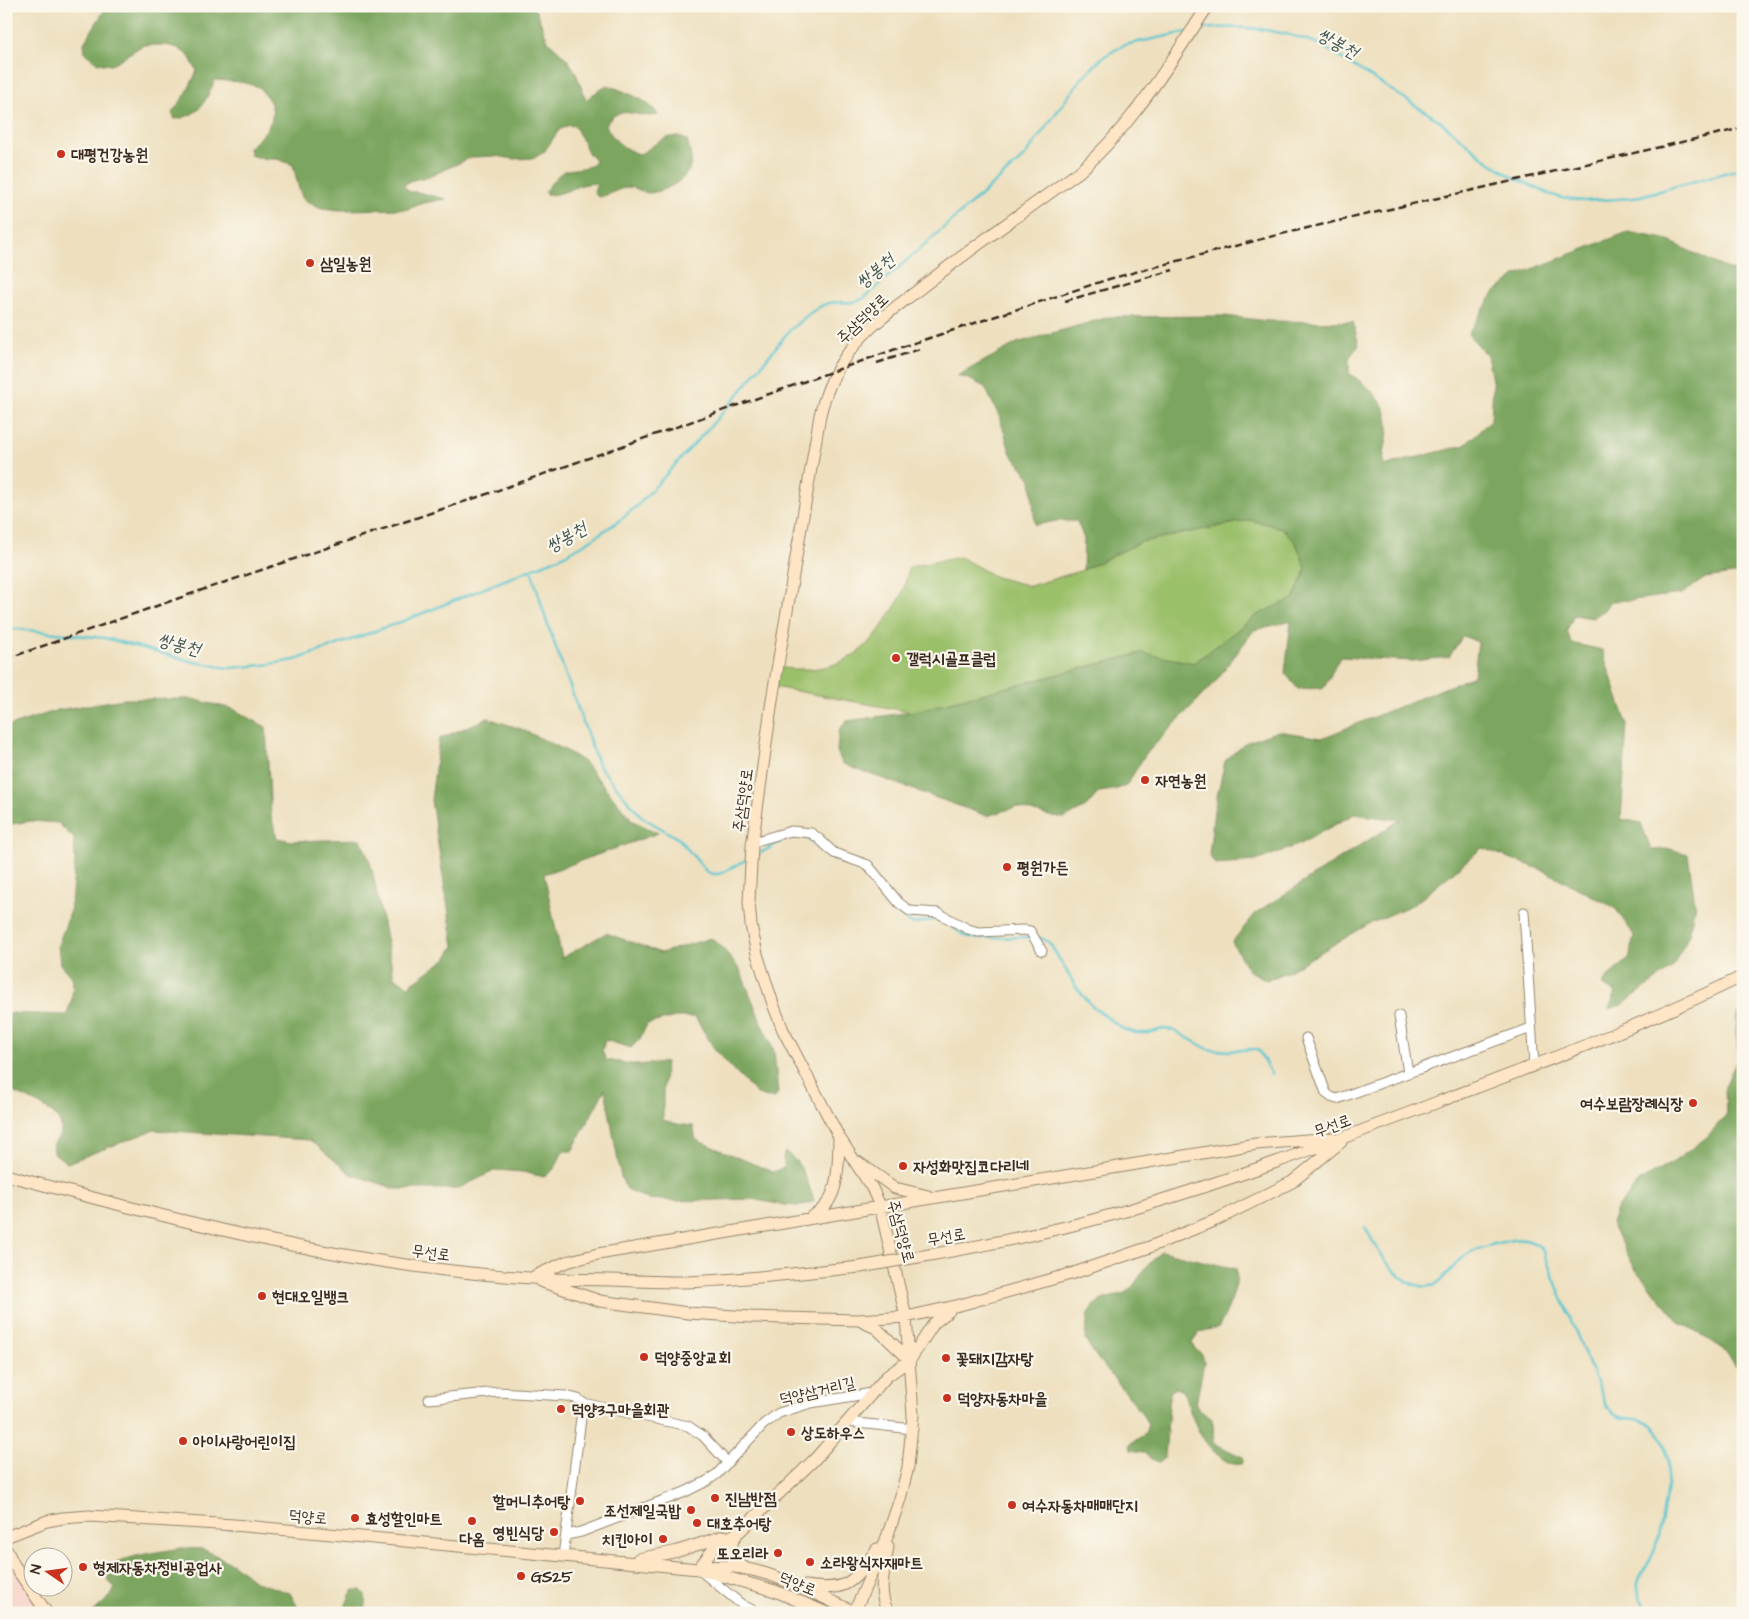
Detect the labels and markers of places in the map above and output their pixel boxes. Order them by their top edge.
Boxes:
place label: 대평건강농원 [71,144,148,166]
marker: 대평건강농원 [55,148,67,160]
place label: 삼일농원 [320,253,372,275]
marker: 삼일농원 [304,257,316,269]
place label: 갤럭시골프클럽 [906,648,996,670]
marker: 갤럭시골프클럽 [890,652,902,664]
place label: 자연농원 [1155,770,1207,792]
marker: 자연농원 [1139,774,1151,786]
place label: 평원가든 [1017,857,1069,879]
marker: 평원가든 [1001,861,1013,873]
place label: 여수보람장례식장 [1580,1093,1683,1115]
marker: 여수보람장례식장 [1687,1097,1699,1109]
place label: 자성화맛집코다리네 [913,1156,1029,1178]
marker: 자성화맛집코다리네 [897,1160,909,1172]
place label: 현대오일뱅크 [272,1286,349,1308]
marker: 현대오일뱅크 [256,1290,268,1302]
place label: 덕양중앙교회 [654,1347,731,1369]
place label: 꽃돼지감자탕 [956,1348,1033,1370]
marker: 덕양중앙교회 [638,1351,650,1363]
marker: 꽃돼지감자탕 [940,1352,952,1364]
place label: 덕양자동차마을 [957,1388,1047,1410]
marker: 덕양자동차마을 [941,1392,953,1404]
place label: 덕양3구마을회관 [571,1399,669,1421]
marker: 덕양3구마을회관 [555,1403,567,1415]
place label: 상도하우스 [801,1422,865,1444]
marker: 상도하우스 [785,1426,797,1438]
place label: 아이사랑어린이집 [192,1431,296,1453]
marker: 아이사랑어린이집 [177,1435,189,1447]
place label: 진남반점 [725,1488,777,1510]
place label: 할머니추어탕 [492,1491,570,1513]
marker: 진남반점 [709,1492,721,1504]
marker: 할머니추어탕 [574,1495,586,1507]
place label: 여수자동차매매단지 [1022,1495,1138,1517]
marker: 여수자동차매매단지 [1006,1499,1018,1511]
place label: 조선제일국밥 [604,1500,681,1522]
marker: 조선제일국밥 [685,1504,697,1516]
place label: 효성할인마트 [365,1508,442,1530]
marker: 효성할인마트 [349,1512,361,1524]
place label: 대호추어탕 [707,1513,772,1535]
marker: 다옴 [466,1515,478,1527]
marker: 대호추어탕 [691,1517,703,1529]
place label: 영빈식당 [493,1522,544,1544]
marker: 영빈식당 [548,1526,560,1538]
place label: 다옴 [459,1528,485,1550]
place label: 치킨아이 [602,1529,653,1551]
marker: 치킨아이 [657,1533,669,1545]
place label: 또오리라 [717,1543,769,1565]
marker: 또오리라 [772,1547,784,1559]
place label: 소라왕식자재마트 [820,1552,923,1574]
marker: 소라왕식자재마트 [804,1556,816,1568]
place label: 형제자동차정비공업사 [93,1557,222,1579]
marker: 형제자동차정비공업사 [77,1561,89,1573]
place label: GS25 [531,1566,574,1588]
marker: GS25 [515,1570,527,1582]

